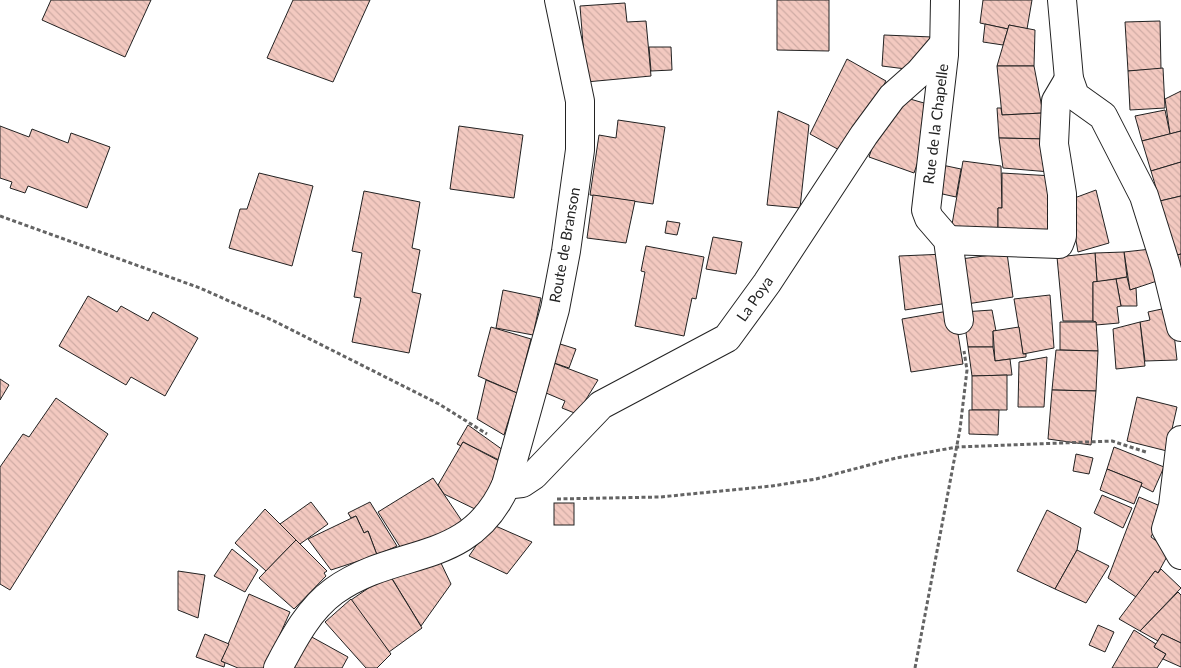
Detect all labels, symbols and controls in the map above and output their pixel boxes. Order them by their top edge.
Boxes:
street label: Rue de la Chapelle [919,62,951,185]
street label: Route de Branson [545,186,583,304]
street label: La Poya [732,272,776,324]

